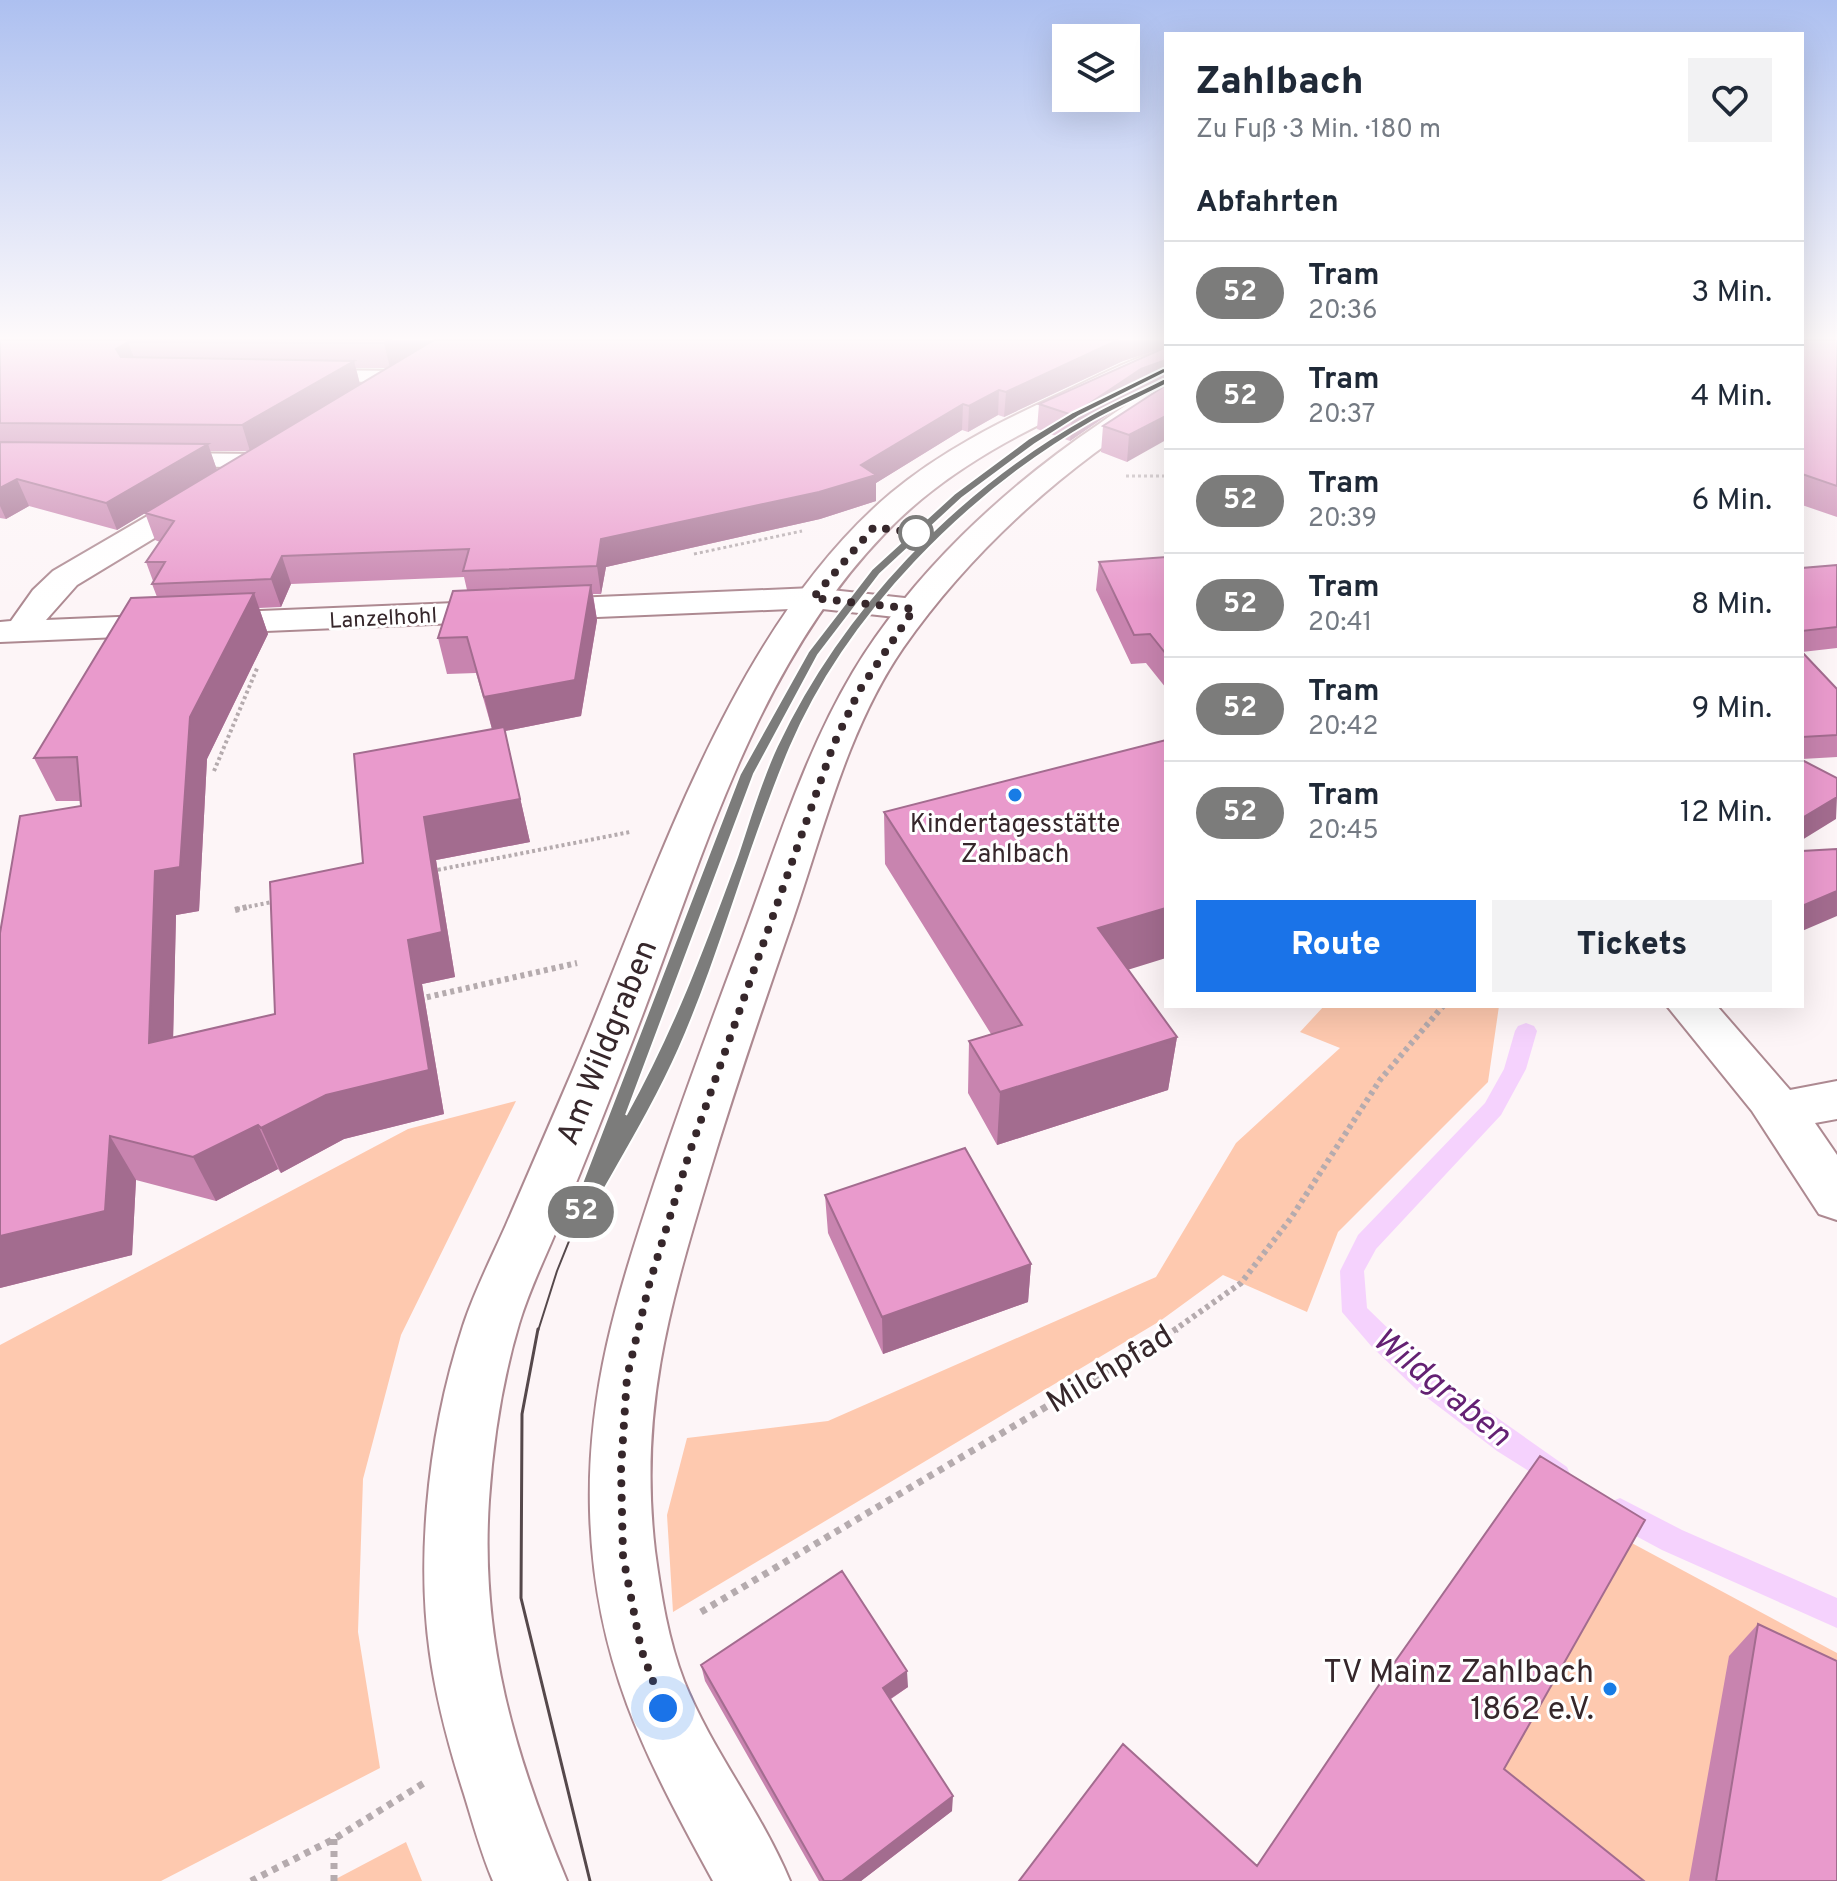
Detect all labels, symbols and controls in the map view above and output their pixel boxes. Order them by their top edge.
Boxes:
map controls [1052,24,1140,112]
button: layers [1052,24,1140,112]
button: heart [1688,58,1772,142]
text: Zahlbach [1196,59,1364,108]
text: Zu Fuß · 3 Min. · 180 m [1196,114,1441,147]
text: Abfahrten [1196,185,1339,222]
text: Tram [1308,258,1379,295]
text: 52 [1223,275,1257,311]
text: 3 Min. [1691,275,1772,312]
text: 20:36 [1308,295,1378,328]
text: Tram [1308,362,1379,399]
text: 52 [1223,379,1257,415]
text: 4 Min. [1691,379,1772,416]
text: 20:37 [1308,399,1375,432]
text: Tram [1308,466,1379,503]
text: 52 [1223,483,1257,519]
text: 6 Min. [1691,483,1772,520]
text: 20:39 [1308,503,1377,536]
unlabelled marker [899,516,933,550]
text: Tram [1308,570,1379,607]
text: 52 [1223,587,1257,623]
text: 8 Min. [1691,587,1772,624]
street label: Lanzelhohl [328,603,438,636]
text: 20:41 [1308,607,1372,640]
text: Tram [1308,674,1379,711]
text: 52 [1223,691,1257,727]
text: 9 Min. [1691,691,1772,728]
text: 20:42 [1308,711,1379,744]
text: Tram [1308,778,1379,815]
marker: Kindertagesstätte Zahlbach [1006,786,1024,804]
text: 52 [1223,795,1257,831]
text: 12 Min. [1680,795,1772,832]
place label: Kindertagesstätte Zahlbach [910,809,1120,872]
text: 20:45 [1308,815,1379,848]
button: Route [1196,900,1476,992]
button: Tickets [1492,900,1772,992]
street label: Am Wildgraben [549,935,668,1152]
line badge: 52 [545,1186,617,1238]
text: 52 [564,1194,598,1230]
street label: Milchpfad [1040,1317,1181,1424]
water label: Wildgraben [1363,1320,1519,1458]
place label: TV Mainz Zahlbach 1862 e.V. [1323,1654,1594,1731]
marker: TV Mainz Zahlbach 1862 e.V. [1601,1680,1619,1698]
your location [643,1688,683,1728]

